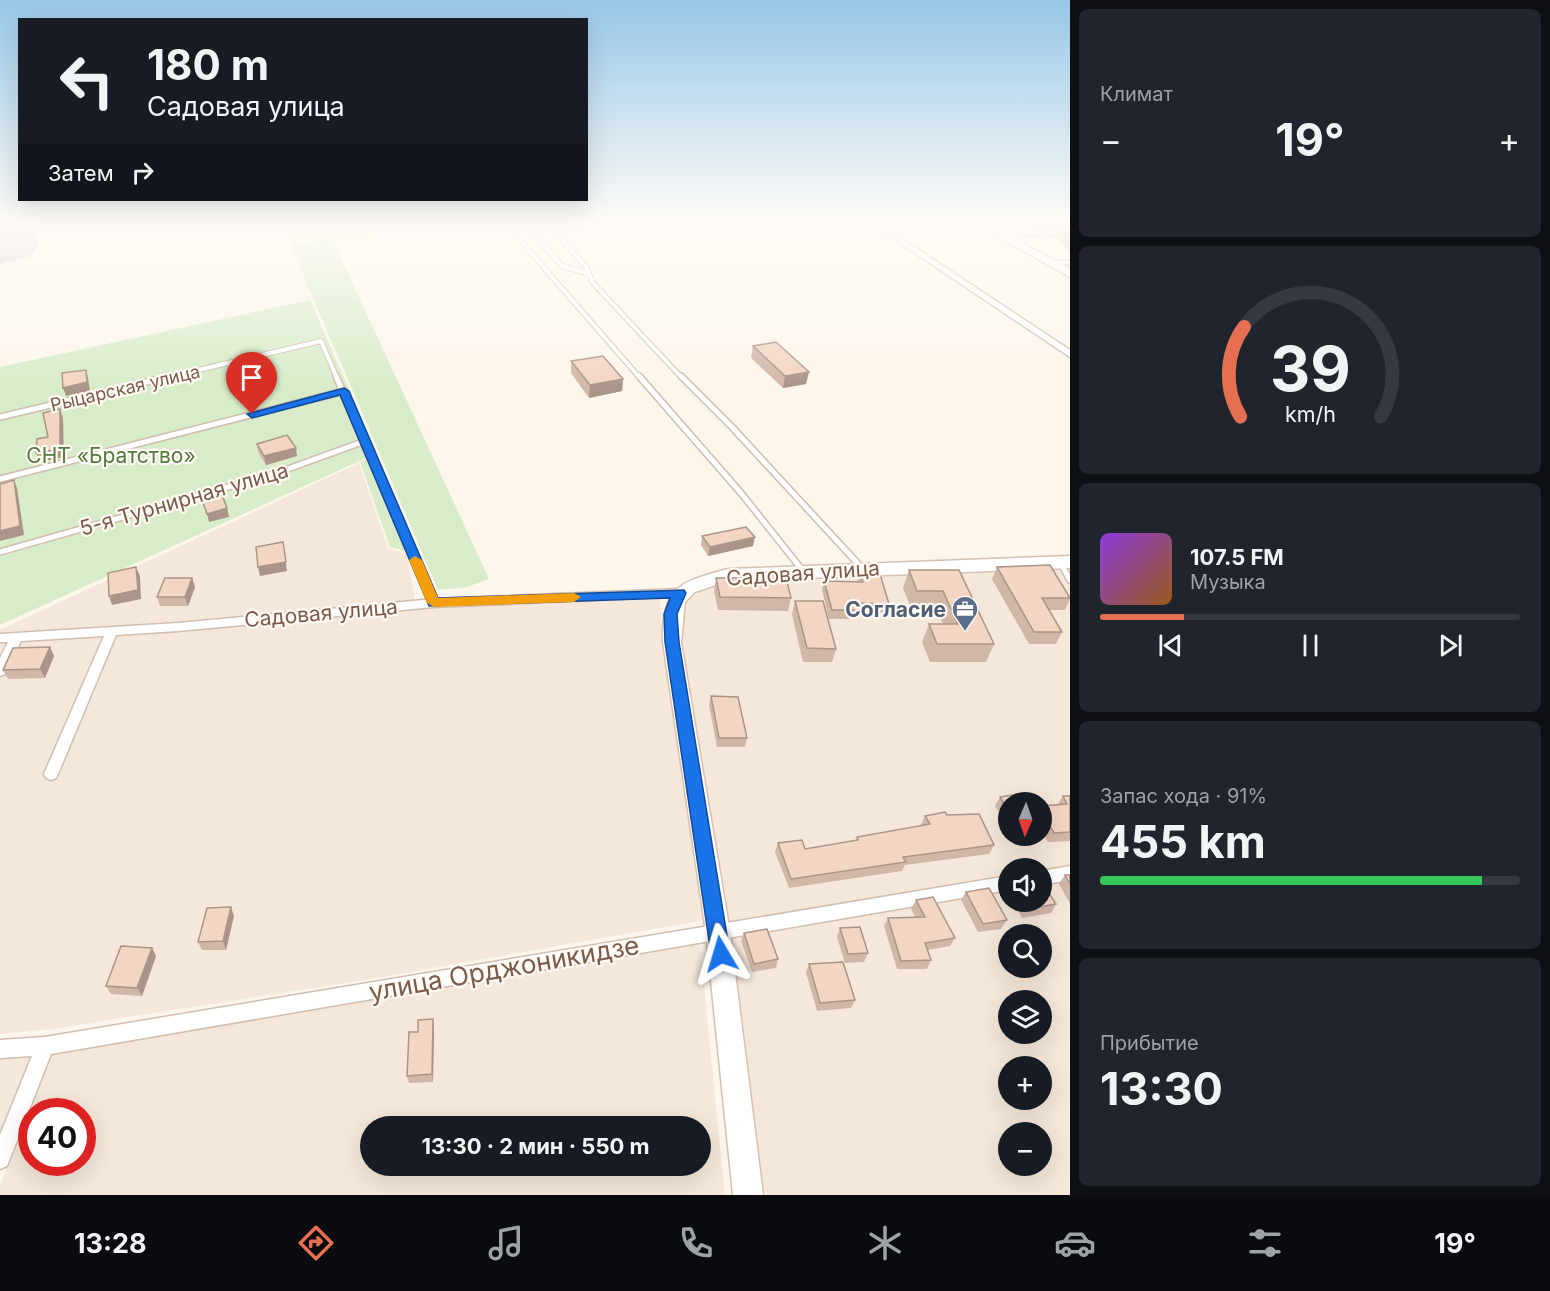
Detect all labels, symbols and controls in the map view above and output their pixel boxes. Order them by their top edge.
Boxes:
text: 180 m [147,39,269,90]
icon: left [48,42,126,120]
text: Климат [1100,82,1173,106]
text: Садовая улица [147,90,345,123]
text: 19° [1275,112,1345,167]
text: − [1100,120,1122,160]
text: + [1498,120,1520,160]
icon: right [126,156,159,189]
text: Затем [48,160,114,186]
text: 39 [1270,331,1350,406]
pin [226,352,277,414]
street label: Рыцарская улица [48,361,202,415]
icon: arrive [235,361,268,394]
text: km/h [1285,402,1335,428]
park label: СНТ «Братство» [26,443,196,468]
street label: 5-я Турнирная улица [77,457,291,541]
text: 107.5 FM [1190,544,1284,570]
street label: Садовая улица [725,555,881,591]
text: Музыка [1190,570,1266,594]
street label: Садовая улица [243,594,399,632]
office icon: Согласие [950,594,980,632]
place label: Согласие [845,597,946,622]
icon: previous [1154,629,1187,662]
icon: pause [1294,629,1327,662]
icon: next [1434,629,1467,662]
text: Запас хода · 91% [1100,784,1267,808]
north arrow [998,792,1052,846]
map controls [998,792,1052,1176]
text: 455 km [1100,814,1266,869]
button: sound [998,858,1052,912]
position arrow [689,922,753,986]
button: search [998,924,1052,978]
street label: улица Орджоникидзе [366,929,642,1007]
button: layers [998,990,1052,1044]
text: Прибытие [1100,1031,1199,1055]
button: + [998,1056,1052,1110]
text: 13:30 [1100,1061,1223,1116]
speed limit sign: 40 [18,1098,96,1176]
button: − [998,1122,1052,1176]
text: 13:30 · 2 мин · 550 m [421,1133,650,1159]
icon: directions [295,1222,337,1264]
icon: music [485,1222,527,1264]
icon: phone [675,1222,717,1264]
icon: climate [864,1222,906,1264]
icon: car [1054,1222,1096,1264]
icon: filters [1244,1222,1286,1264]
text: 13:28 [74,1227,147,1260]
text: 19° [1434,1227,1476,1260]

